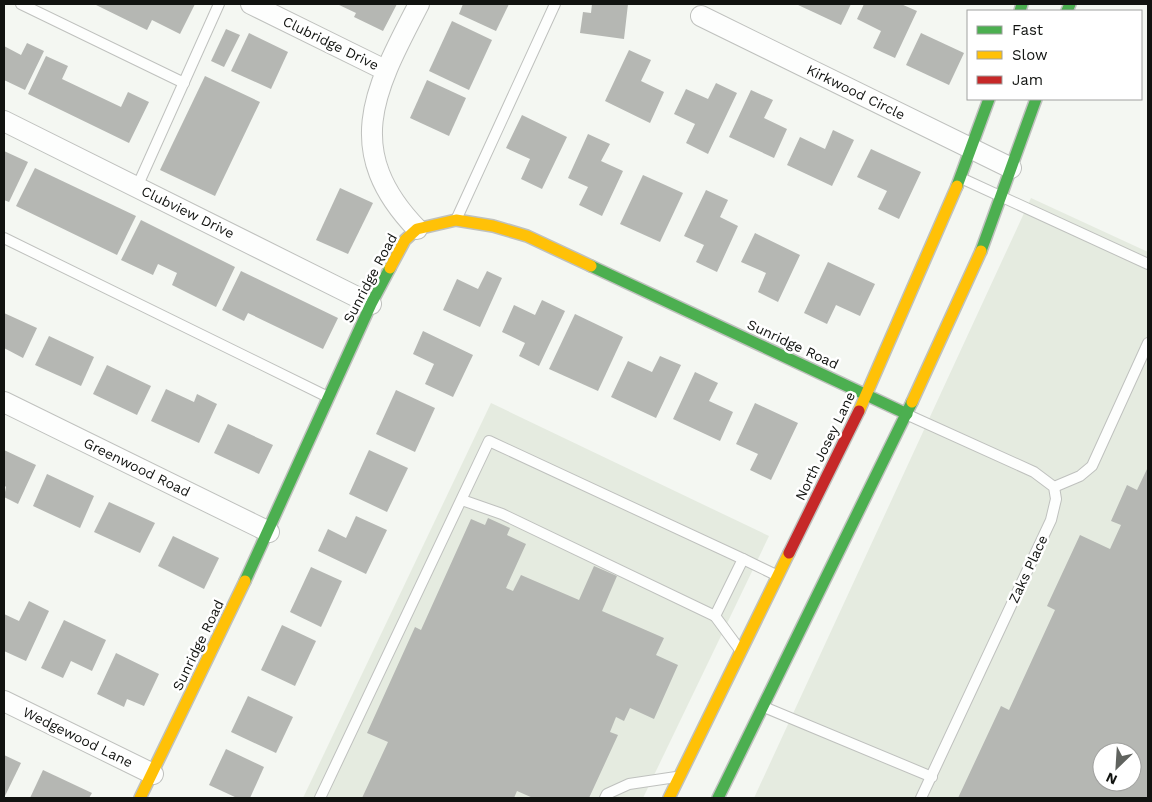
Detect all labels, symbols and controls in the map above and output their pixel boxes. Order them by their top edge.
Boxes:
legend [967,10,1142,100]
street label: Clubridge Drive [280,13,382,73]
text: Fast [1012,21,1044,39]
text: Slow [1012,46,1048,64]
street label: Kirkwood Circle [804,61,908,123]
text: Jam [1012,71,1043,89]
street label: Clubview Drive [139,183,237,241]
street label: Sunridge Road [340,231,400,325]
street label: Sunridge Road [745,316,841,372]
street label: North Josey Lane [792,389,858,503]
street label: Greenwood Road [81,434,193,500]
street label: Zaks Place [1005,532,1051,606]
street label: Sunridge Road [169,597,227,693]
street label: Wedgewood Lane [21,703,135,771]
north arrow [1092,742,1142,792]
text: N [1103,769,1120,788]

